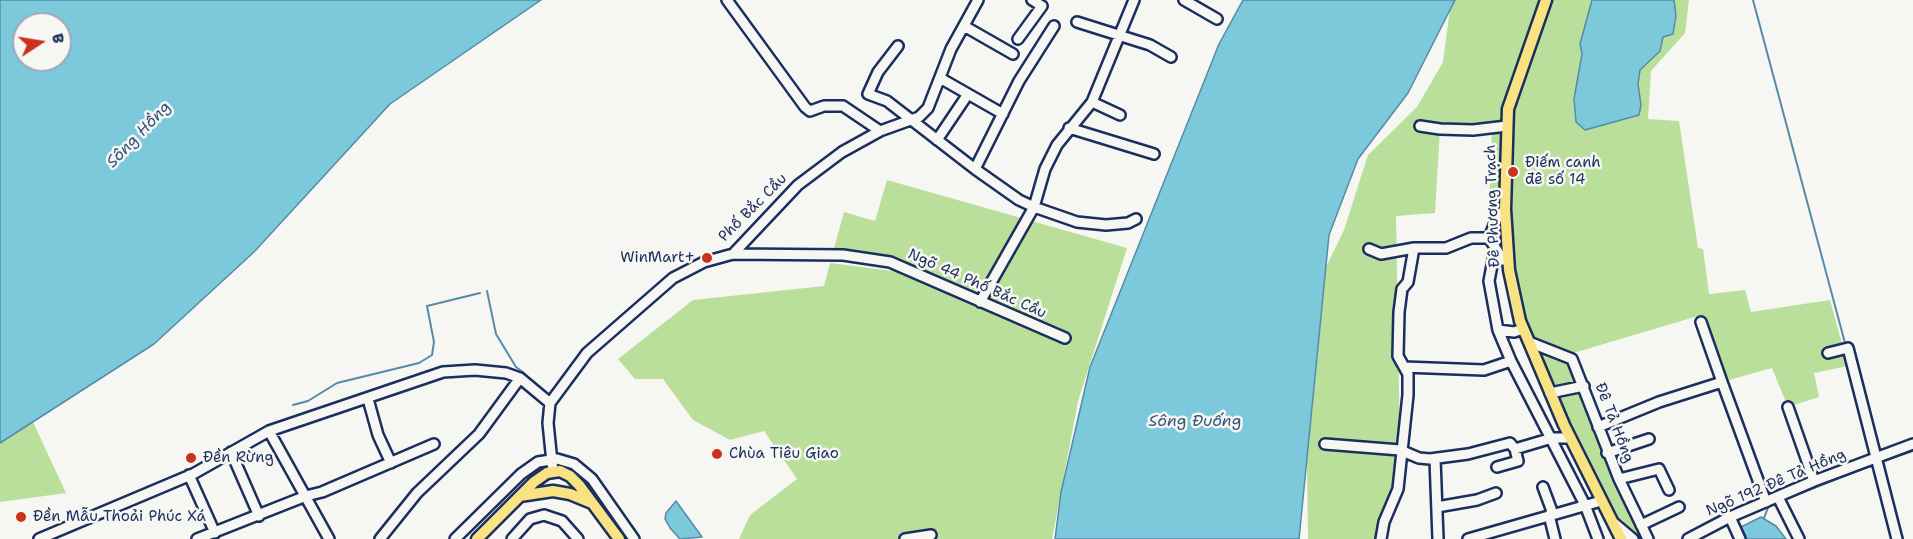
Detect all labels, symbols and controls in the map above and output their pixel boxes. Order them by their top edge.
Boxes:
north arrow [12,12,72,72]
text: B [47,32,69,46]
water label: Sông Hồng [103,98,175,172]
street label: Đê Phương Trạch [1482,144,1504,268]
place label: Điếm canh đê số 14 [1525,154,1601,189]
marker: Điếm canh đê số 14 [1506,165,1520,179]
street label: Phố Bắc Cầu [715,170,791,246]
street label: Ngõ 44 Phố Bắc Cầu [905,245,1049,323]
place label: WinMart+ [620,249,695,267]
marker: WinMart+ [700,251,714,265]
street label: Đê Tả Hồng [1591,380,1637,466]
water label: Sông Đuống [1149,412,1241,432]
place label: Chùa Tiêu Giao [729,445,839,463]
street label: Ngõ 192 Đê Tả Hồng [1704,445,1848,521]
marker: Chùa Tiêu Giao [710,447,724,461]
place label: Đền Rừng [203,449,274,467]
marker: Đền Rừng [184,451,198,465]
place label: Đền Mẫu Thoải Phúc Xá [33,508,206,526]
marker: Đền Mẫu Thoải Phúc Xá [14,510,28,524]

